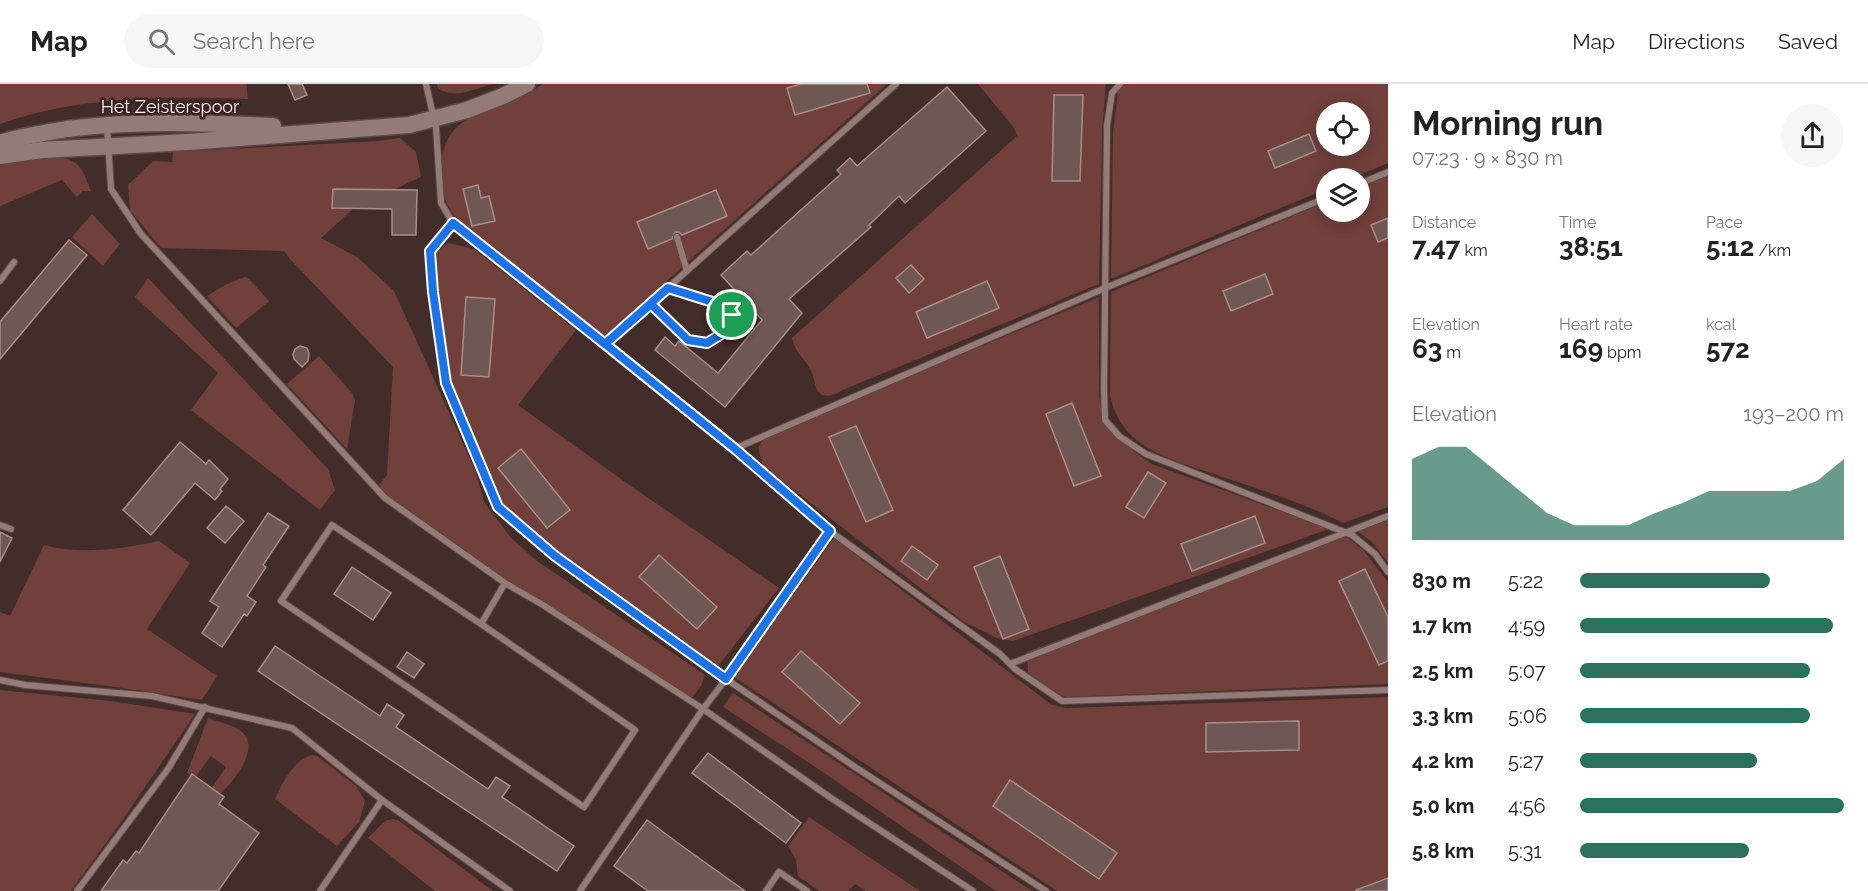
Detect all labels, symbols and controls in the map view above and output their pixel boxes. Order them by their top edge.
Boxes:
search box [124,14,544,68]
text: Map [30,25,88,58]
icon: search [145,25,178,58]
text: Search here [193,28,315,54]
text: Map [1572,29,1615,54]
text: Directions [1648,29,1745,54]
text: Saved [1778,29,1838,54]
street label: Het Zeisterspoor [101,96,240,117]
map controls [1316,102,1370,222]
button: locate [1316,102,1370,156]
text: Morning run [1412,104,1603,143]
button: share [1781,104,1844,167]
text: 07:23 · 9 × 830 m [1412,146,1563,170]
button: layers [1316,168,1370,222]
text: Distance [1412,213,1476,232]
text: Time [1559,213,1596,232]
text: Pace [1706,213,1743,232]
text: 7.47 [1412,232,1460,262]
text: 38:51 [1559,232,1623,262]
text: 5:12 [1706,232,1754,262]
text: km [1460,241,1488,260]
text: /km [1754,241,1791,260]
pin [706,289,757,340]
icon: arrive [715,298,748,331]
text: Elevation [1412,315,1480,334]
text: Heart rate [1559,315,1633,334]
text: kcal [1706,315,1736,334]
text: 63 [1412,334,1442,364]
text: 169 [1559,334,1603,364]
text: 572 [1706,334,1750,364]
text: m [1442,343,1461,362]
text: bpm [1603,343,1641,362]
text: Elevation [1412,402,1497,426]
text: 193–200 m [1743,402,1844,426]
text: 830 m [1412,569,1471,593]
text: 5:22 [1508,569,1544,593]
text: 1.7 km [1412,614,1472,638]
text: 4:59 [1508,614,1545,638]
text: 2.5 km [1412,659,1473,683]
text: 5:07 [1508,659,1545,683]
text: 3.3 km [1412,704,1473,728]
text: 5:06 [1508,704,1547,728]
text: 4.2 km [1412,749,1474,773]
text: 5:27 [1508,749,1544,773]
text: 5.0 km [1412,794,1474,818]
text: 4:56 [1508,794,1546,818]
text: 5.8 km [1412,839,1474,863]
text: 5:31 [1508,839,1542,863]

